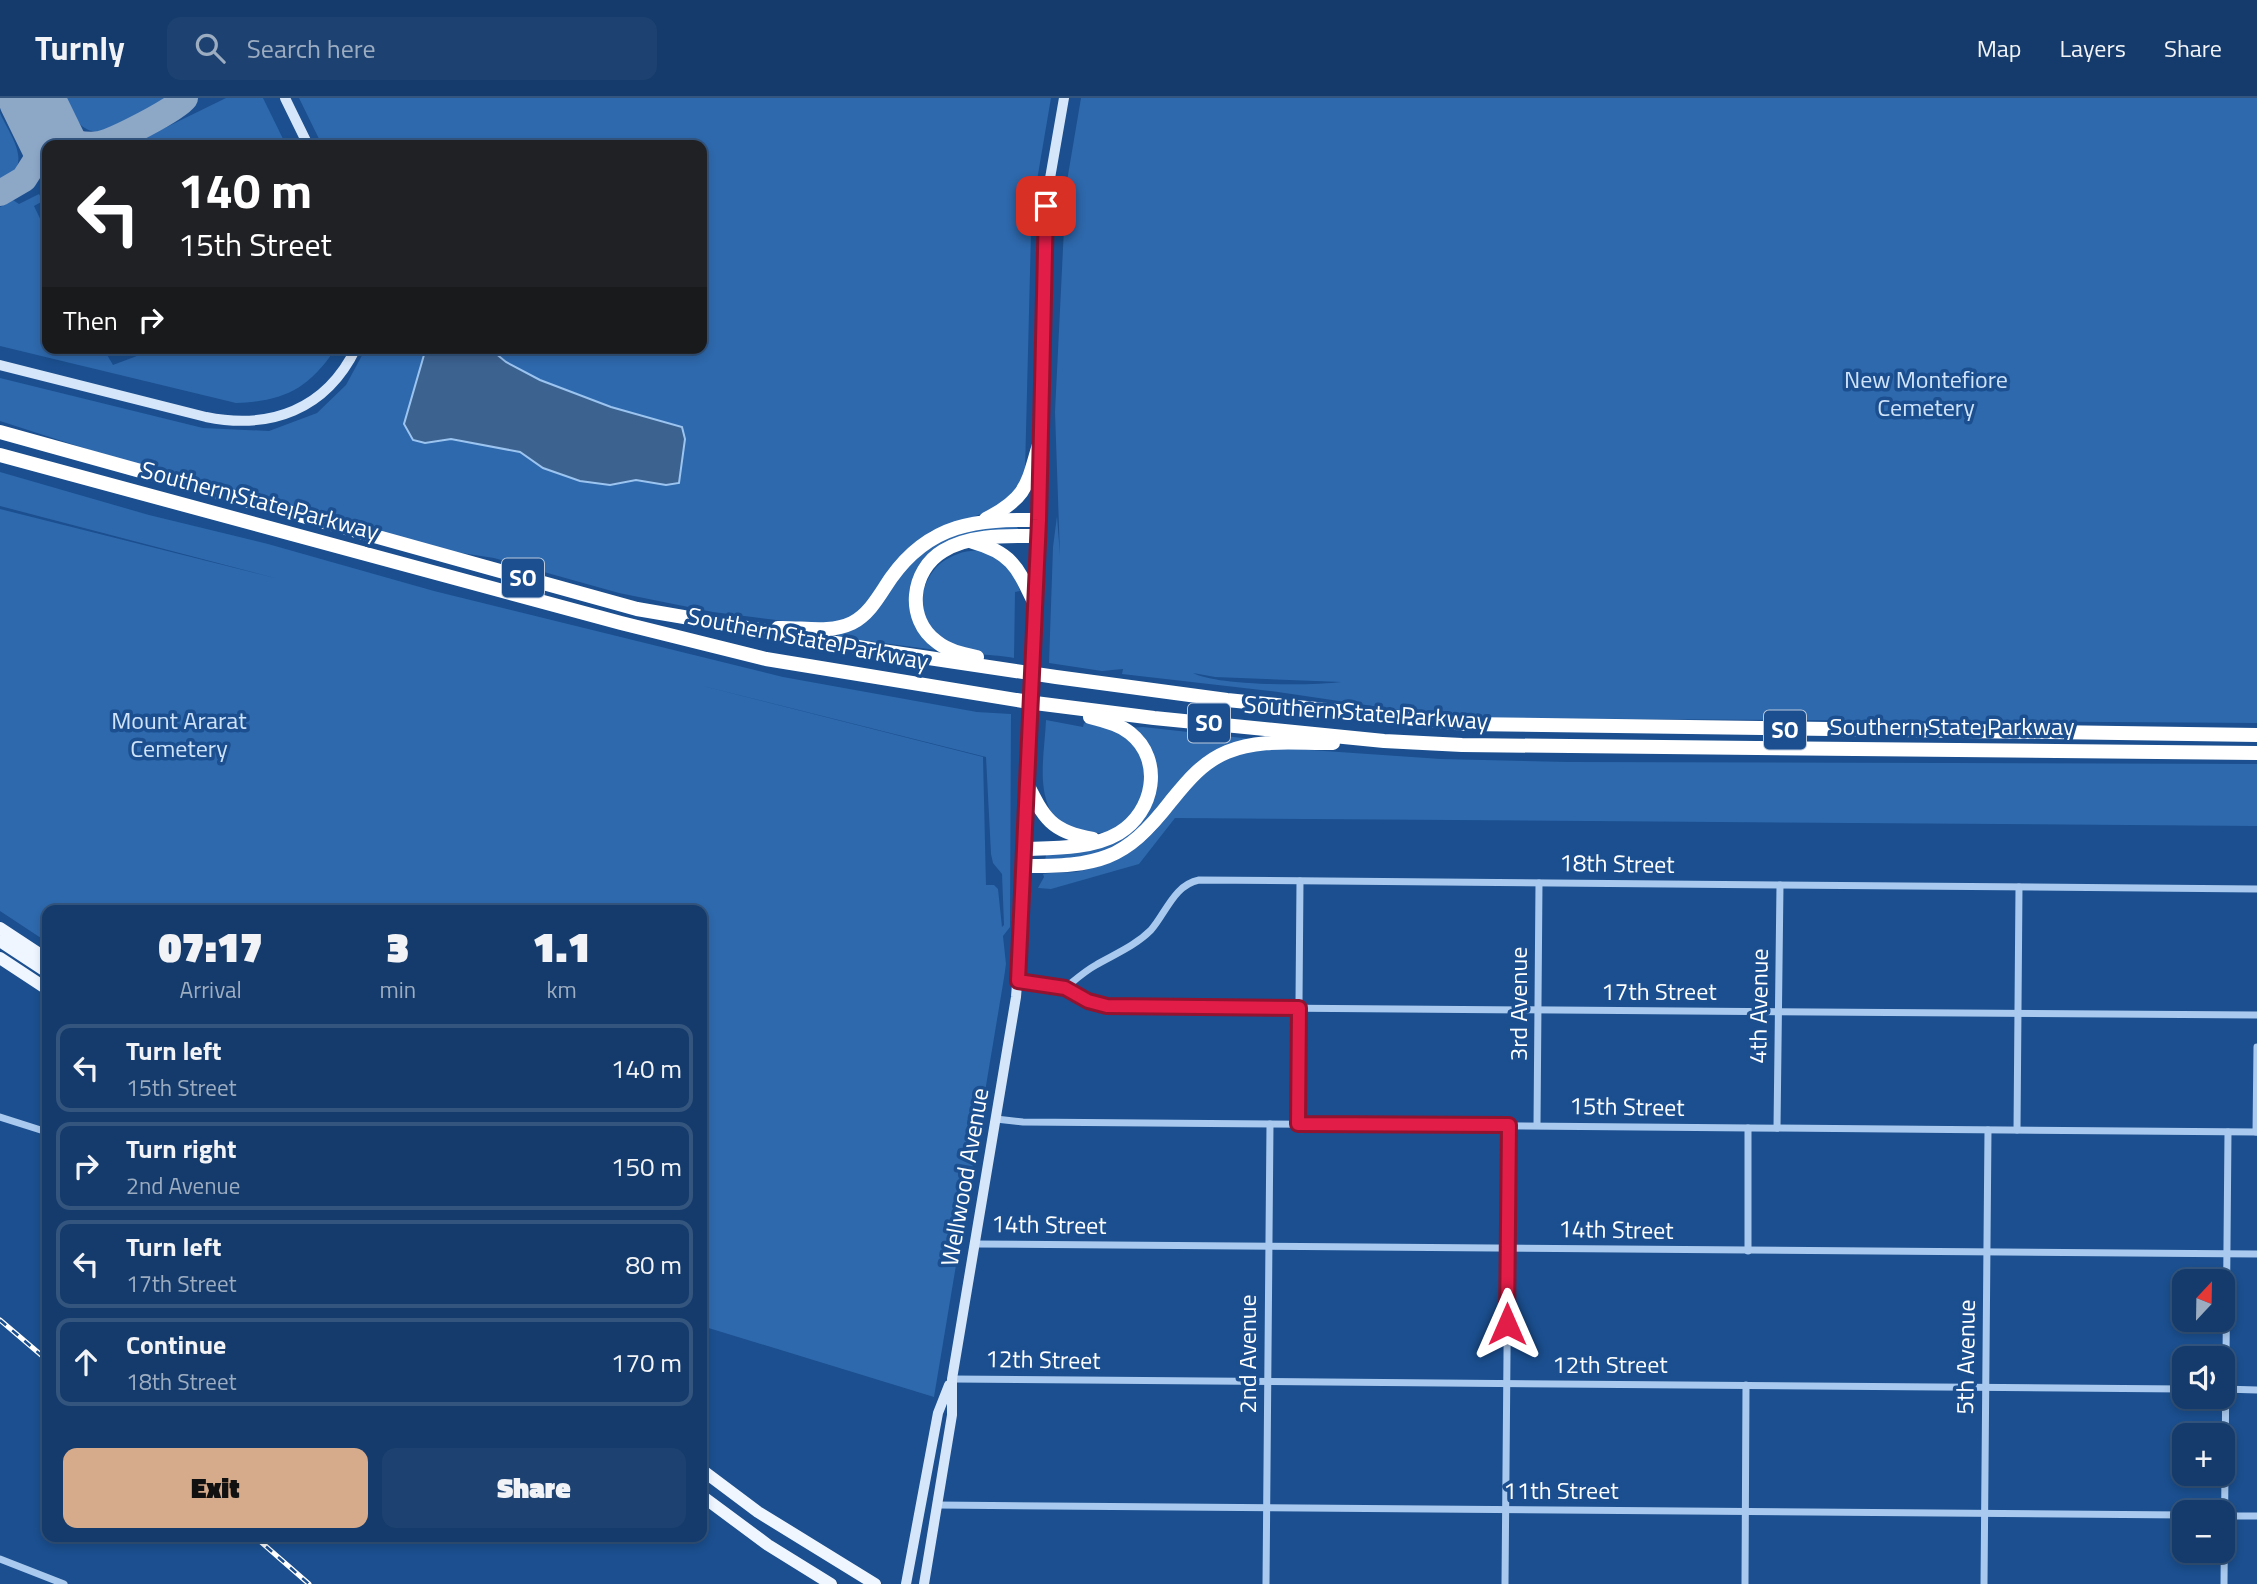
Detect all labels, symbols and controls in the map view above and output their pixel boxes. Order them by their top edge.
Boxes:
search box [167,17,657,80]
text: Turnly [35,23,125,73]
icon: search [191,29,229,67]
text: Search here [247,29,376,68]
text: Map [1977,30,2022,66]
text: Layers [2060,30,2126,66]
text: Share [2164,30,2222,66]
text: 140 m [178,152,312,227]
icon: left [63,168,154,259]
pin [1016,176,1076,236]
icon: arrive [1027,187,1065,225]
text: 15th Street [178,220,332,268]
text: Then [63,301,118,340]
icon: right [132,301,170,339]
park label: New Montefiore Cemetery [1844,361,2008,425]
street label: Southern State Parkway [137,451,384,549]
road number: SO [502,558,544,598]
street label: Southern State Parkway [685,597,932,679]
street label: Southern State Parkway [1243,686,1490,739]
park label: Mount Ararat Cemetery [111,702,247,766]
road number: SO [1188,704,1230,743]
street label: Southern State Parkway [1830,708,2075,744]
road number: SO [1764,710,1806,750]
street label: 18th Street [1559,844,1676,882]
text: 07:17 [158,914,263,978]
text: 3 [386,914,409,978]
text: 1.1 [532,914,591,978]
street label: 3rd Avenue [1500,947,1536,1061]
street label: 4th Avenue [1739,948,1777,1064]
text: Arrival [180,972,242,1007]
text: min [379,972,416,1007]
text: km [546,972,577,1007]
street label: 17th Street [1601,973,1717,1009]
text: Turn left [126,1031,221,1070]
icon: left [67,1049,105,1087]
text: 140 m [611,1049,682,1088]
text: 15th Street [126,1070,237,1105]
street label: Wellwood Avenue [931,1085,997,1269]
street label: 15th Street [1569,1087,1686,1125]
text: Turn right [126,1129,237,1168]
icon: right [67,1147,105,1185]
text: 150 m [611,1147,682,1186]
text: 2nd Avenue [126,1168,240,1203]
street label: 14th Street [991,1205,1108,1243]
street label: 14th Street [1558,1210,1675,1248]
text: Turn left [126,1227,221,1266]
icon: left [67,1245,105,1283]
text: 80 m [625,1245,682,1284]
text: 17th Street [126,1266,237,1301]
north arrow [2172,1269,2235,1332]
map controls [2172,1269,2235,1563]
position arrow [1470,1287,1544,1361]
street label: 2nd Avenue [1229,1294,1265,1414]
street label: 5th Avenue [1946,1299,1984,1415]
text: Continue [126,1325,226,1364]
street label: 12th Street [985,1340,1102,1378]
icon: ahead [67,1343,105,1381]
text: 170 m [611,1343,682,1382]
street label: 12th Street [1552,1346,1668,1382]
button: sound [2172,1346,2235,1409]
text: 18th Street [126,1364,237,1399]
button: + [2172,1423,2235,1486]
button: Exit [63,1448,368,1528]
button: Share [382,1448,686,1528]
street label: 11th Street [1503,1472,1619,1508]
button: − [2172,1500,2235,1563]

